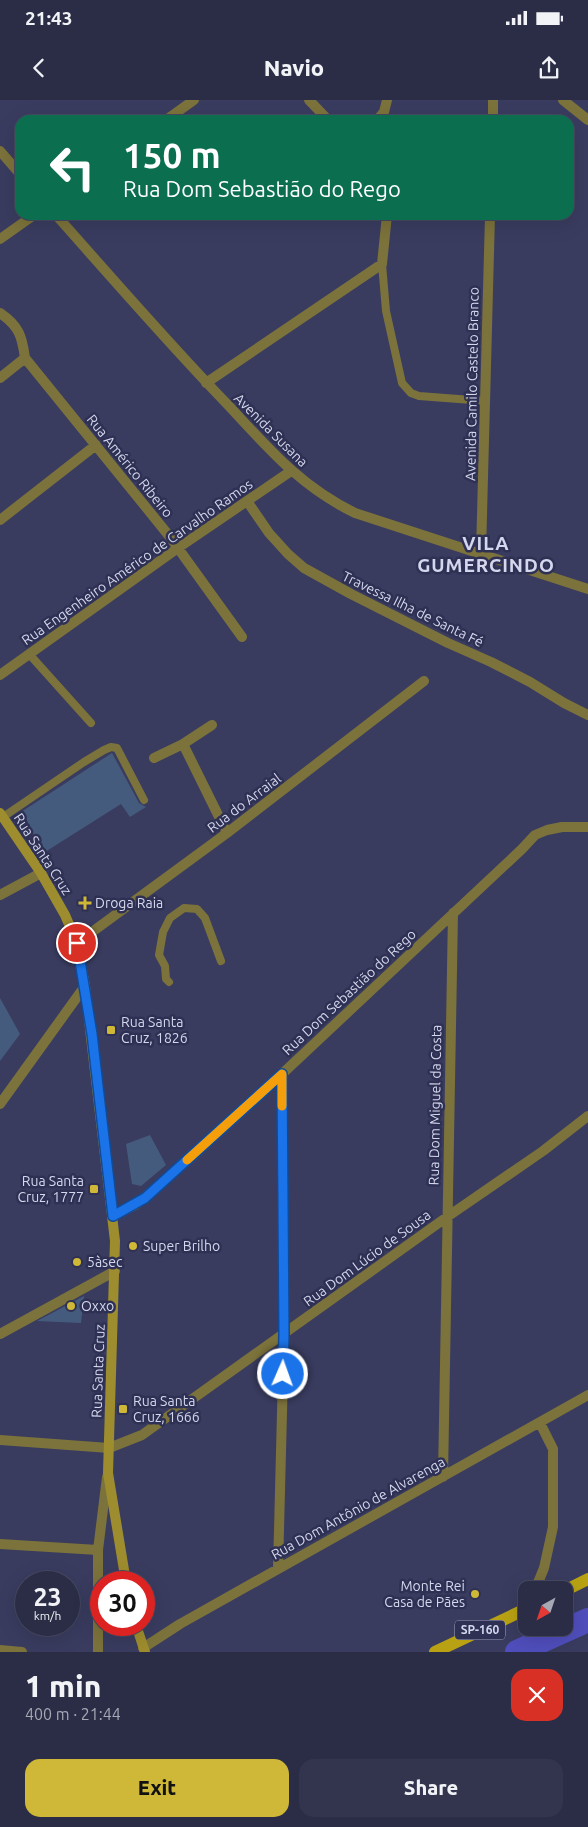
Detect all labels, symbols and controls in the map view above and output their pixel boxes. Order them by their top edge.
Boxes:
text: 21:43 [25,7,73,29]
icon: back [25,54,53,82]
icon: share [535,54,563,82]
text: Navio [264,55,324,80]
icon: left [40,135,105,200]
text: 150 m [123,135,221,175]
text: Rua Dom Sebastião do Rego [123,176,401,201]
street label: Avenida Camilo Castelo Branco [462,287,482,481]
street label: Avenida Susana [231,390,311,470]
street label: Rua Américo Ribeiro [84,411,176,521]
street label: Rua Engenheiro Américo de Carvalho Ramos [19,476,255,648]
district label: VILA GUMERCINDO [417,532,555,576]
street label: Travessa Ilha de Santa Fé [340,568,486,650]
street label: Rua do Arraial [204,770,284,836]
street label: Rua Santa Cruz [11,810,75,898]
place label: Droga Raia [95,895,163,911]
marker: Droga Raia [79,897,91,909]
pin [56,922,98,964]
street label: Rua Dom Sebastião do Rego [279,926,419,1058]
icon: arrive [63,929,91,957]
place label: Rua Santa Cruz, 1826 [121,1014,188,1046]
marker: Rua Santa Cruz, 1826 [105,1024,117,1036]
street label: Rua Dom Miguel da Costa [426,1024,444,1186]
place label: Rua Santa Cruz, 1777 [17,1173,84,1205]
marker: Rua Santa Cruz, 1777 [88,1183,100,1195]
street label: Rua Dom Lúcio de Sousa [300,1207,434,1309]
place label: Super Brilho [143,1238,220,1254]
marker: Super Brilho [127,1240,139,1252]
place label: 5àsec [87,1254,123,1270]
marker: 5àsec [71,1256,83,1268]
place label: Oxxo [81,1298,114,1314]
marker: Oxxo [65,1300,77,1312]
street label: Rua Santa Cruz [88,1324,108,1418]
position arrow [256,1347,308,1399]
place label: Rua Santa Cruz, 1666 [133,1393,200,1425]
marker: Rua Santa Cruz, 1666 [117,1403,129,1415]
street label: Rua Dom Antônio de Alvarenga [268,1453,448,1563]
speed limit sign: 30 [90,1571,155,1636]
place label: Monte Rei Casa de Pães [384,1578,465,1610]
north arrow [518,1581,572,1636]
map controls [518,1581,573,1636]
text: 23 [33,1583,62,1611]
marker: Monte Rei Casa de Pães [469,1588,481,1600]
text: km/h [34,1609,61,1622]
road number: SP-160 [455,1620,505,1640]
text: 1 min [25,1669,101,1703]
button: close [511,1669,563,1721]
text: 400 m · 21:44 [25,1705,121,1723]
button: Exit [25,1759,289,1817]
button: Share [299,1759,563,1817]

